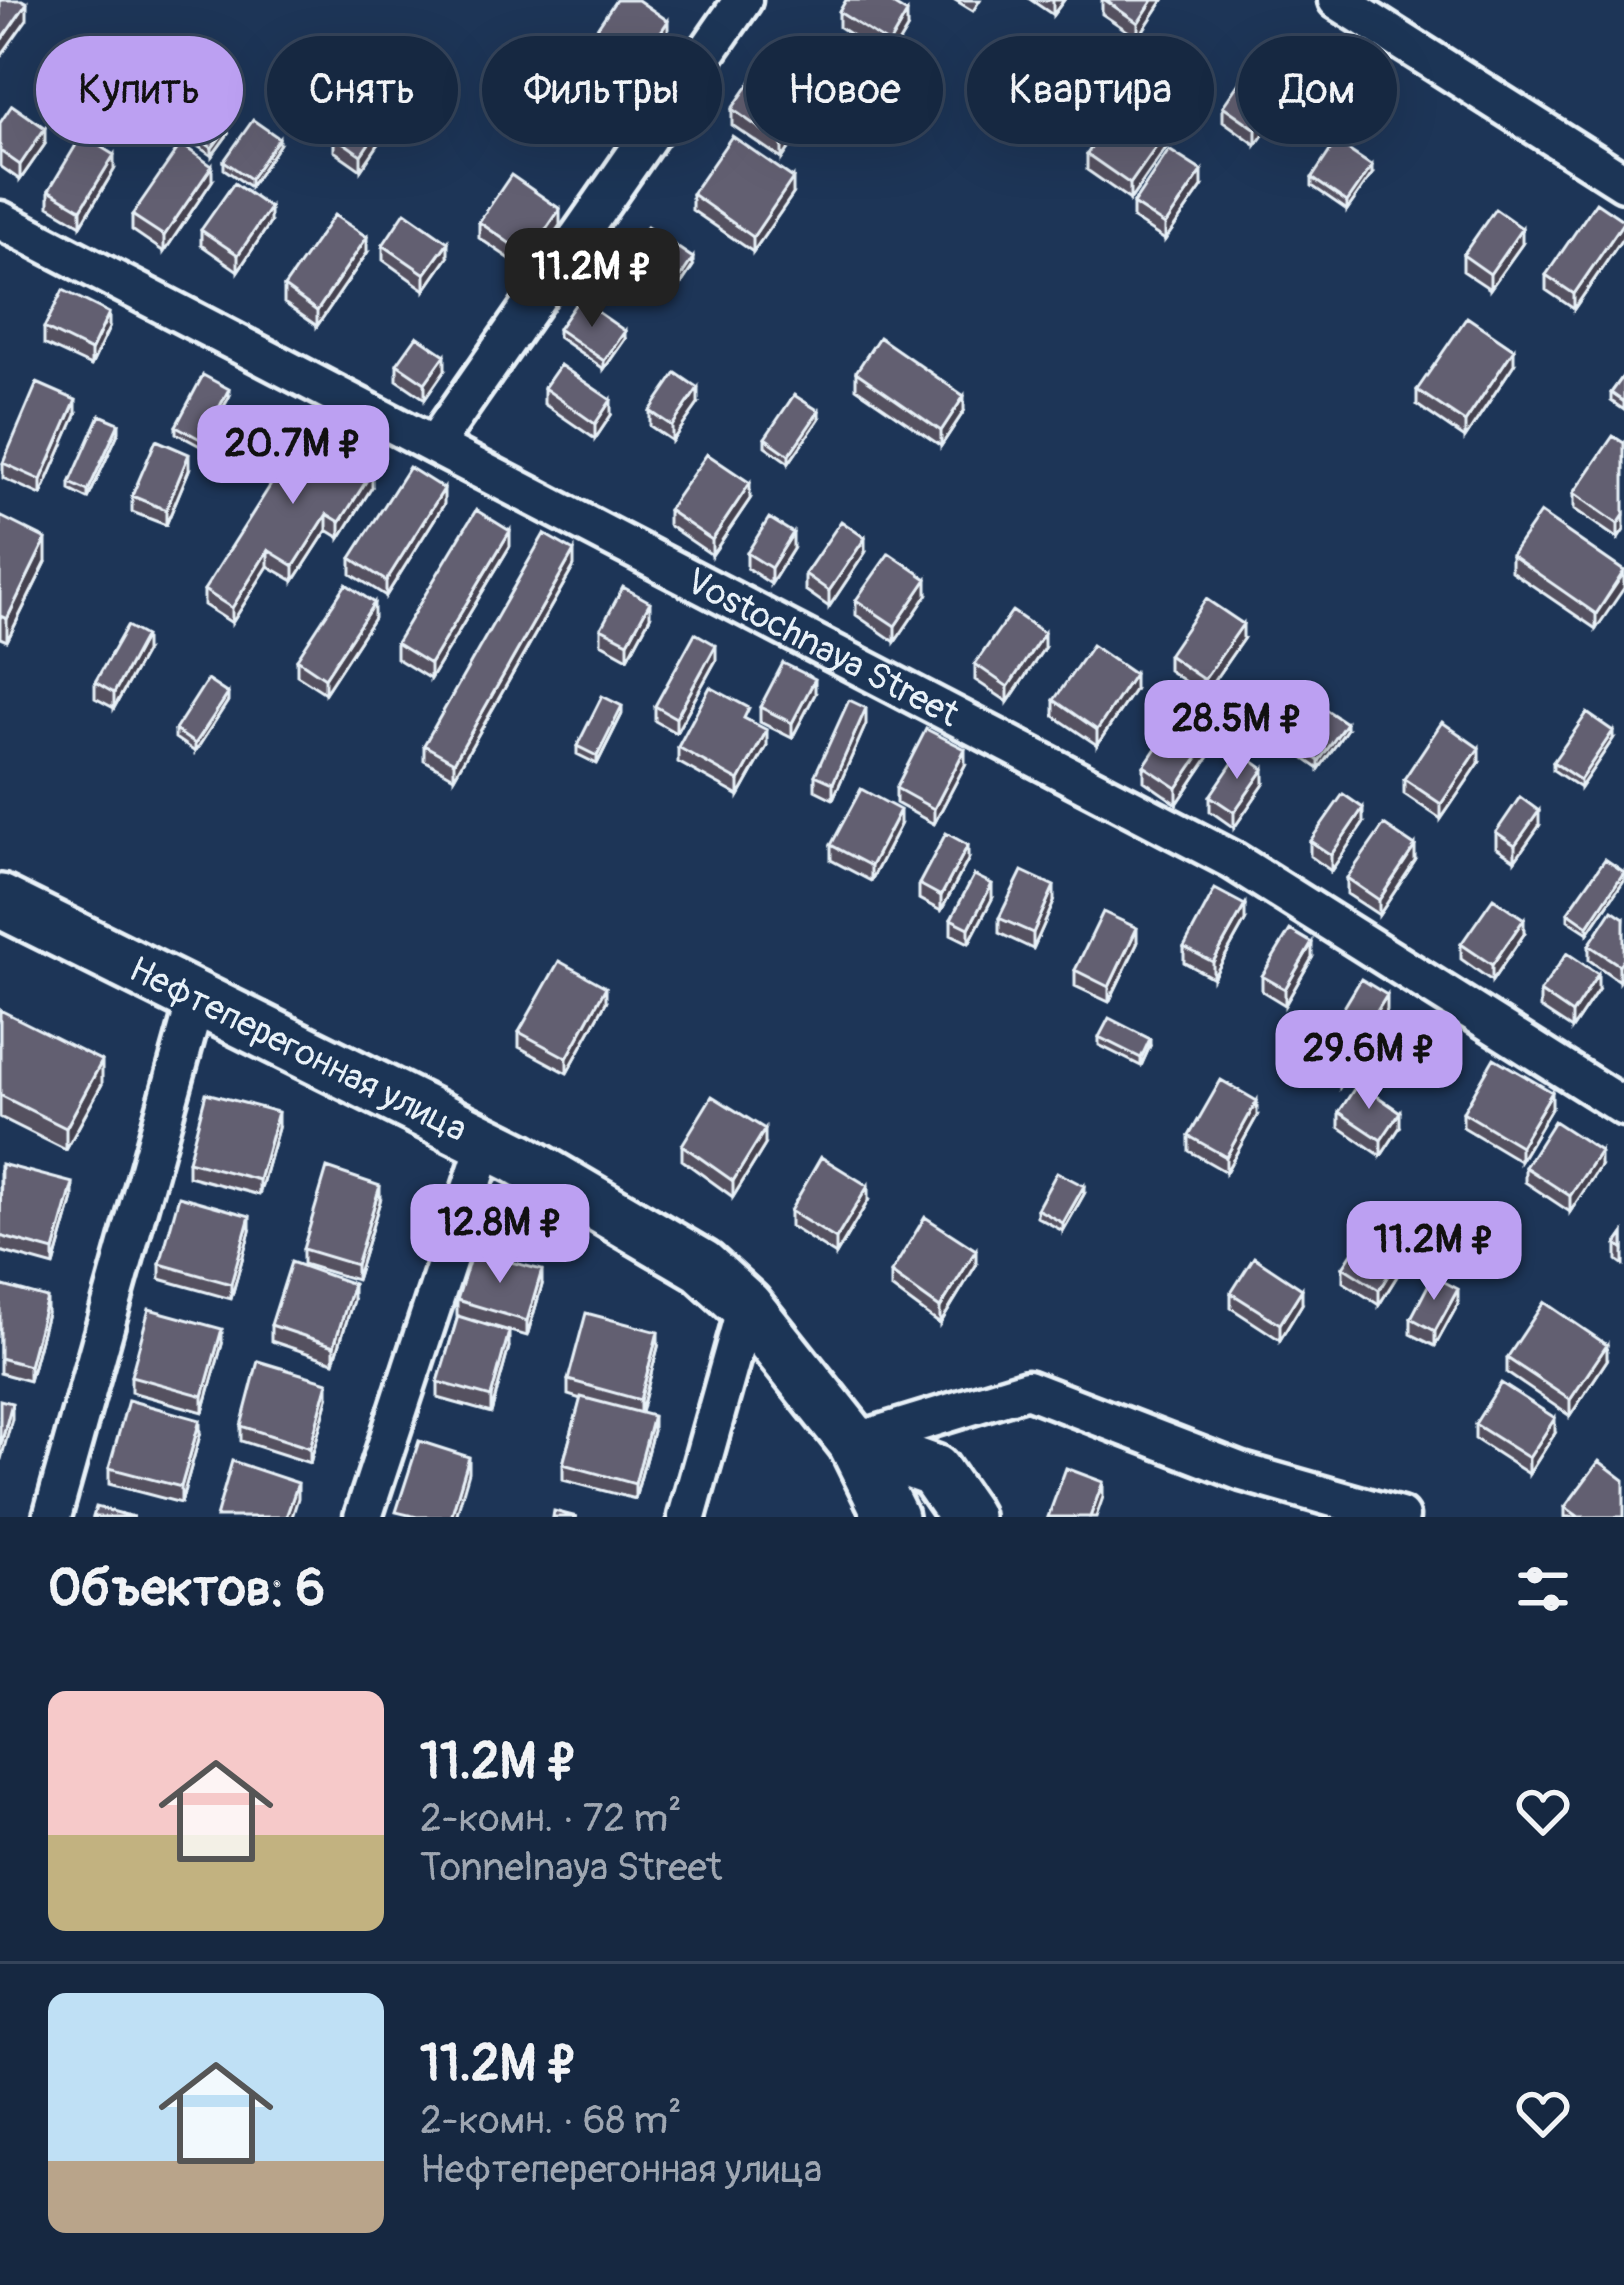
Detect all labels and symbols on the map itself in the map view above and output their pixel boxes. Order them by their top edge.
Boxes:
pin: 11.2M ₽ [481,228,703,330]
pin: 20.7M ₽ [182,405,404,507]
street label: Vostochnaya Street [679,558,967,737]
pin: 28.5M ₽ [1126,680,1348,782]
street label: Нефтеперегонная улица [122,946,475,1152]
pin: 29.6M ₽ [1258,1010,1480,1112]
pin: 12.8M ₽ [389,1184,611,1286]
pin: 11.2M ₽ [1323,1201,1545,1303]

